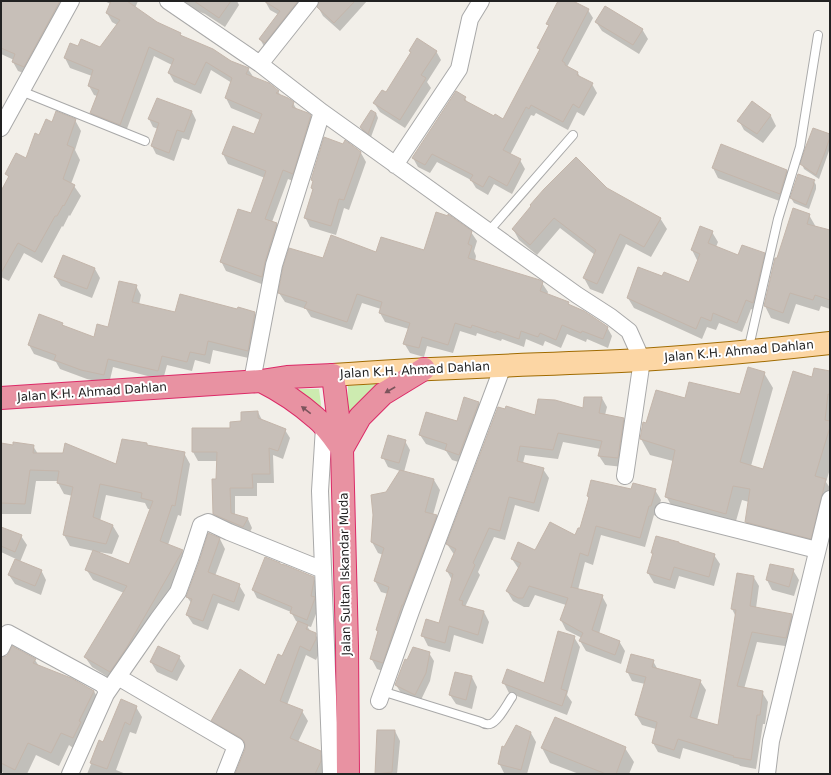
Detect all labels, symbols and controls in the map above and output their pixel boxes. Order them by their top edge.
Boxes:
street label: Jalan K.H. Ahmad Dahlan [663,337,814,365]
street label: Jalan K.H. Ahmad Dahlan [339,359,490,381]
street label: Jalan K.H. Ahmad Dahlan [16,380,167,404]
one-way arrow [385,386,396,393]
one-way arrow [300,406,311,414]
street label: Jalan Sultan Iskandar Muda [337,492,353,657]

